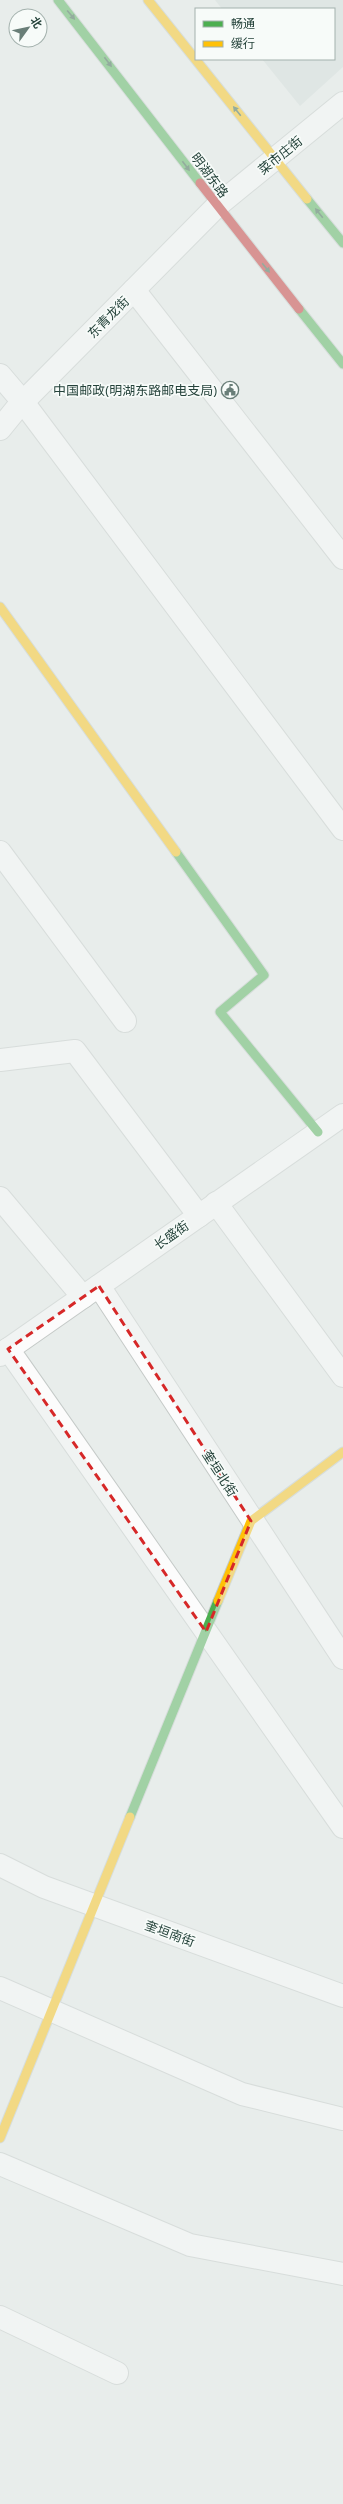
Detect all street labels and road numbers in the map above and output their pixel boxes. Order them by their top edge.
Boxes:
street label: 菜市庄街 [254,132,306,178]
street label: 明湖东路 [187,149,233,201]
street label: 东青龙街 [83,292,133,342]
street label: 长盛街 [150,1216,192,1254]
street label: 奎垣北街 [198,1446,242,1500]
street label: 奎垣南街 [142,1916,198,1950]

